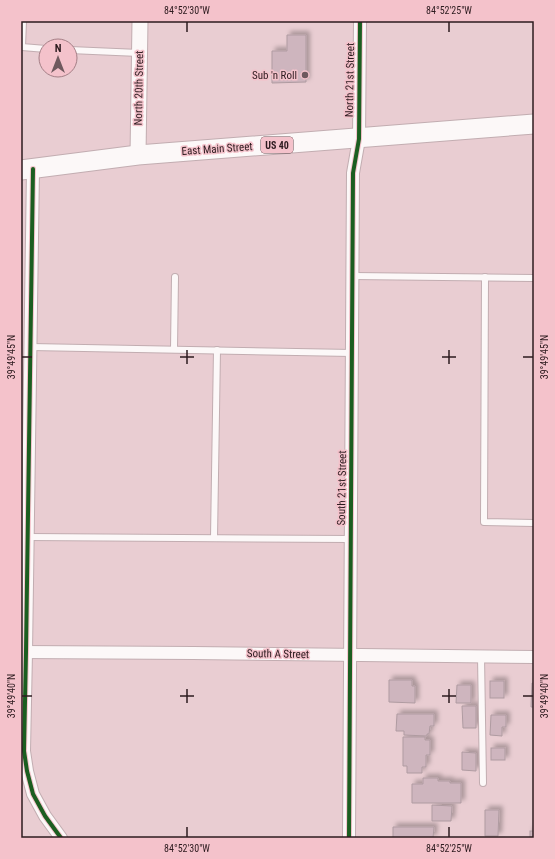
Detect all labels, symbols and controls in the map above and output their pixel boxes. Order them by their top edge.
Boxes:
text: 84°52'30"W [164,5,210,16]
text: 84°52'25"W [426,5,472,16]
north arrow [38,38,78,78]
text: N [55,42,62,55]
street label: North 21st Street [343,43,357,117]
street label: North 20th Street [132,51,146,125]
place label: Sub 'n Roll [252,69,297,82]
marker: Sub 'n Roll [300,70,310,80]
road number: US 40 [261,137,293,153]
street label: East Main Street [181,140,253,158]
text: 39°49'45"N [6,335,17,379]
text: 39°49'45"N [539,335,550,379]
street label: South 21st Street [335,450,349,526]
street label: South A Street [247,647,309,661]
text: 39°49'40"N [6,674,17,718]
text: 39°49'40"N [539,674,550,718]
text: 84°52'30"W [164,843,210,854]
text: 84°52'25"W [426,843,472,854]

